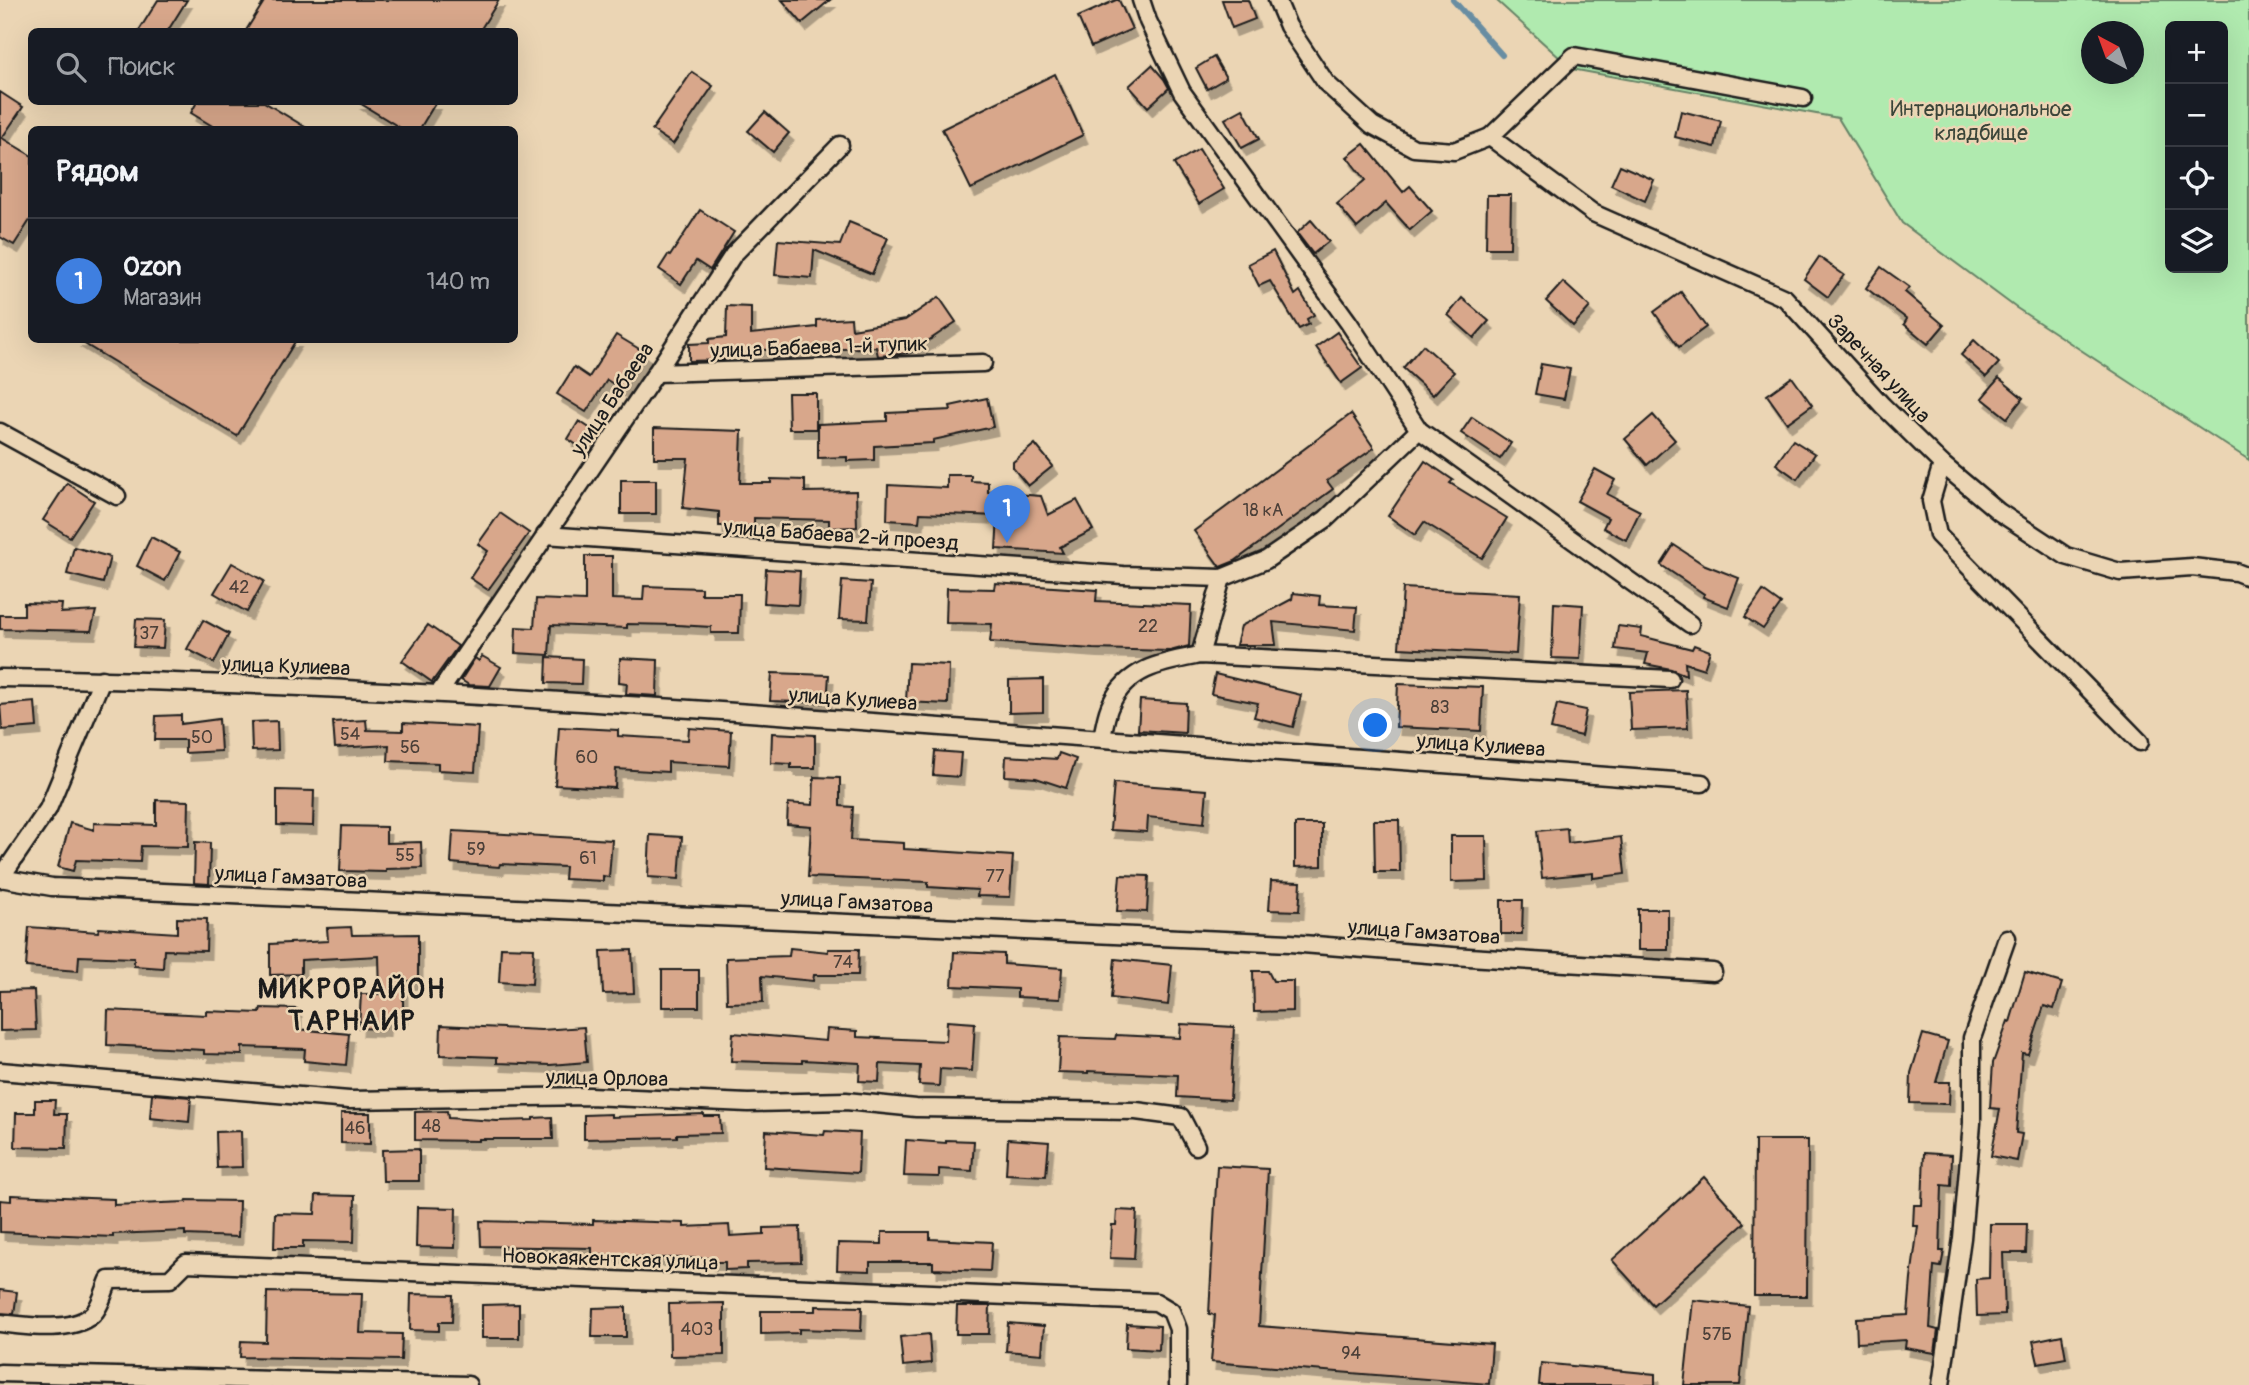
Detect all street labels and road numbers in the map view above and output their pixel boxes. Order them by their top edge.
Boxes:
street label: Заречная улица [1821,308,1936,429]
street label: улица Бабаева 1-й тупик [709,330,928,365]
street label: улица Бабаева [564,337,660,462]
street label: улица Бабаева 2-й проезд [721,514,960,557]
street label: улица Кулиева [220,651,351,682]
street label: улица Кулиева [787,681,918,717]
street label: улица Кулиева [1415,727,1546,763]
street label: улица Гамзатова [213,860,368,895]
street label: улица Гамзатова [779,885,934,920]
street label: улица Гамзатова [1346,914,1501,951]
street label: улица Орлова [545,1064,668,1093]
street label: Новокаякентская улица [501,1242,719,1277]

